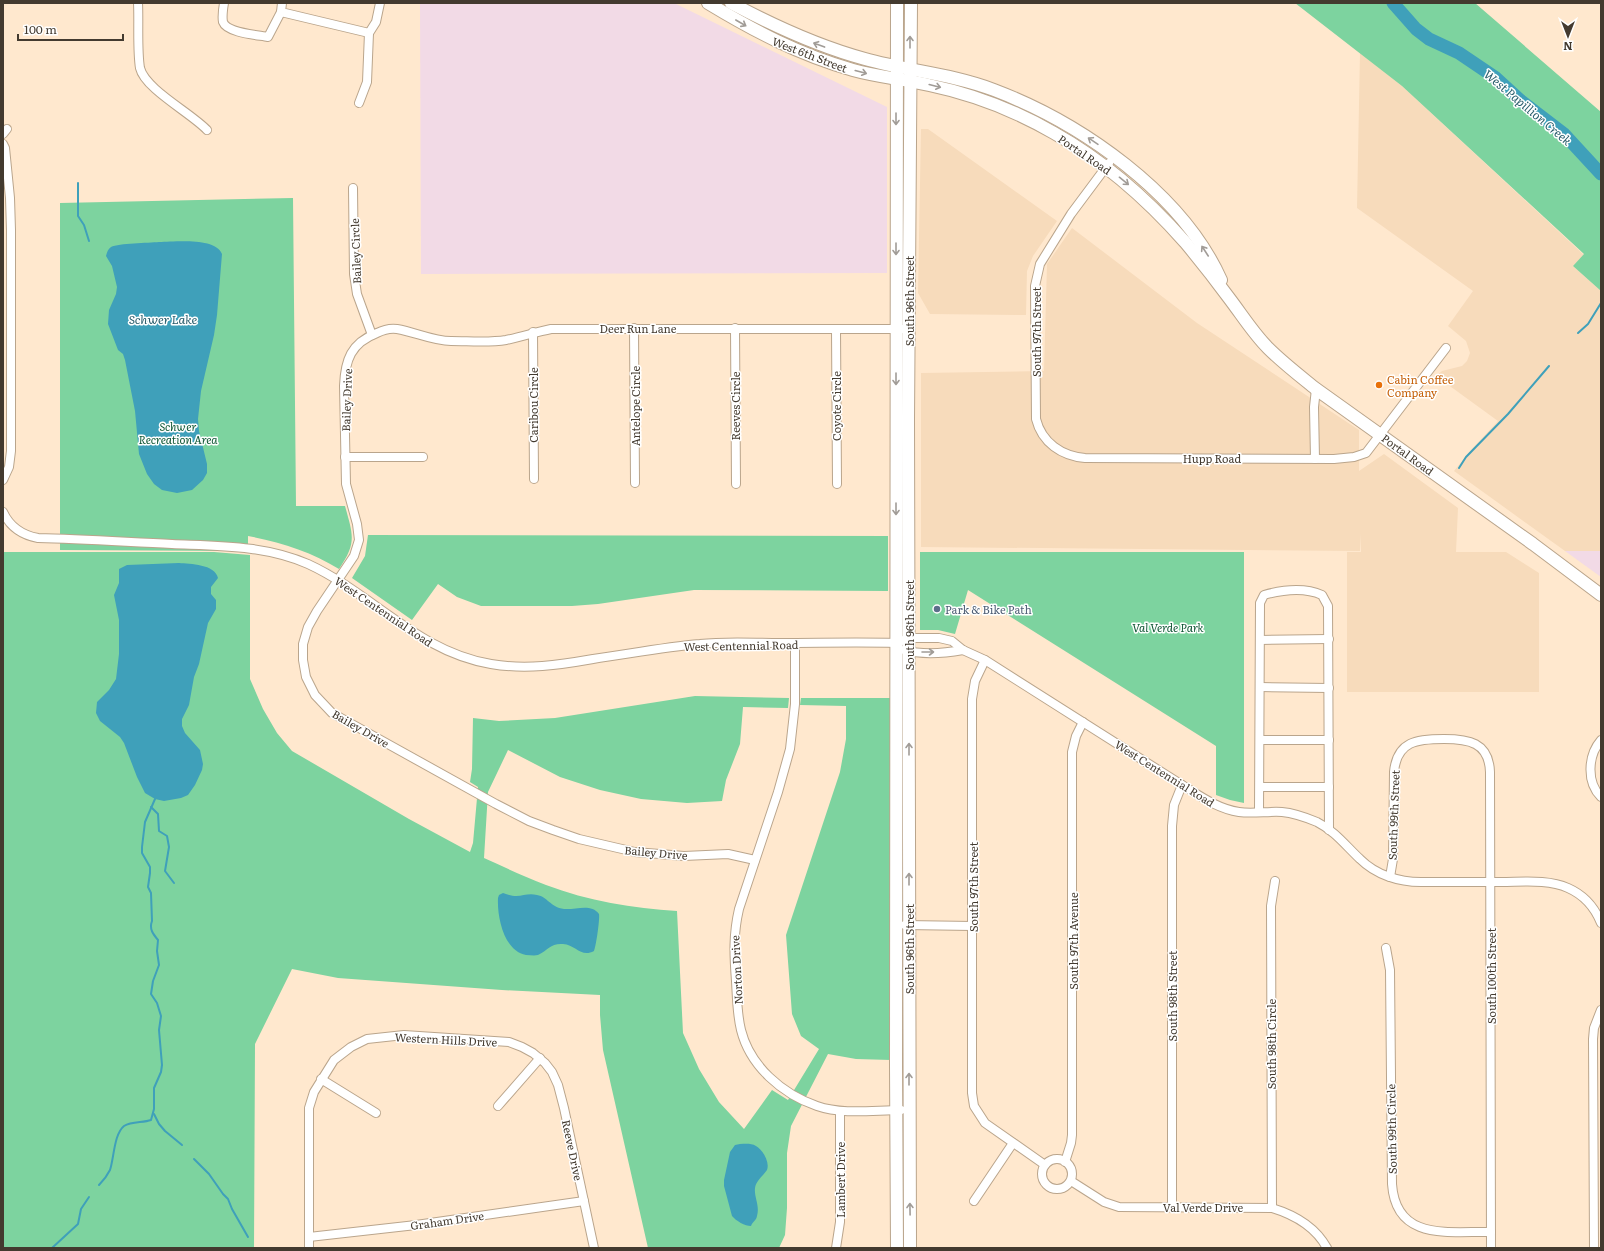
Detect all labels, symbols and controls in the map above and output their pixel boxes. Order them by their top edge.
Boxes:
scale bar [18,16,123,42]
north arrow [1548,16,1588,56]
one-way arrow [735,19,747,27]
text: 100 m [24,20,57,38]
street label: West 6th Street [770,32,850,76]
one-way arrow [906,36,914,49]
text: N [1563,39,1573,55]
one-way arrow [813,40,825,48]
water label: West Papillion Creek [1480,65,1576,149]
one-way arrow [854,69,867,76]
one-way arrow [928,83,941,90]
one-way arrow [892,112,900,125]
street label: Portal Road [1055,130,1115,178]
one-way arrow [1088,137,1099,145]
one-way arrow [1119,177,1130,186]
street label: Bailey Circle [346,218,364,284]
one-way arrow [892,242,900,255]
one-way arrow [1201,246,1209,257]
street label: South 96th Street [901,255,917,346]
street label: South 97th Street [1028,286,1044,377]
water label: Schwer Lake [129,310,198,328]
street label: Deer Run Lane [600,320,677,336]
street label: Antelope Circle [627,365,643,446]
street label: Caribou Circle [525,367,541,443]
street label: Bailey Drive [337,368,355,432]
street label: Reeves Circle [727,371,743,441]
street label: Coyote Circle [828,371,844,441]
place label: Cabin Coffee Company [1387,371,1454,400]
one-way arrow [892,372,900,385]
marker: Cabin Coffee Company [1374,380,1384,390]
park label: Schwer Recreation Area [138,418,218,447]
street label: Portal Road [1379,430,1438,479]
street label: Hupp Road [1183,450,1241,466]
one-way arrow [892,502,900,515]
street label: West Centennial Road [332,572,436,650]
street label: South 96th Street [901,579,917,670]
place label: Park & Bike Path [945,601,1032,617]
marker: Park & Bike Path [932,604,942,614]
park label: Val Verde Park [1132,619,1204,635]
street label: West Centennial Road [683,636,799,654]
one-way arrow [921,648,934,656]
street label: Bailey Drive [330,705,393,751]
street label: West Centennial Road [1112,736,1218,810]
one-way arrow [905,743,913,756]
street label: South 99th Street [1383,769,1403,860]
street label: Bailey Drive [624,841,689,863]
street label: South 97th Street [965,841,981,932]
one-way arrow [905,873,913,886]
street label: South 97th Avenue [1065,892,1081,990]
street label: South 96th Street [901,903,917,994]
street label: South 100th Street [1483,927,1499,1024]
street label: Norton Drive [726,935,746,1005]
street label: South 98th Street [1164,950,1180,1041]
street label: South 98th Circle [1263,998,1279,1089]
street label: Western Hills Drive [394,1028,498,1050]
one-way arrow [905,1073,913,1086]
street label: South 99th Circle [1382,1084,1400,1174]
street label: Reeve Drive [559,1118,587,1182]
street label: Lambert Drive [832,1142,848,1218]
street label: Val Verde Drive [1163,1199,1243,1215]
one-way arrow [906,1203,914,1216]
street label: Graham Drive [409,1207,485,1233]

